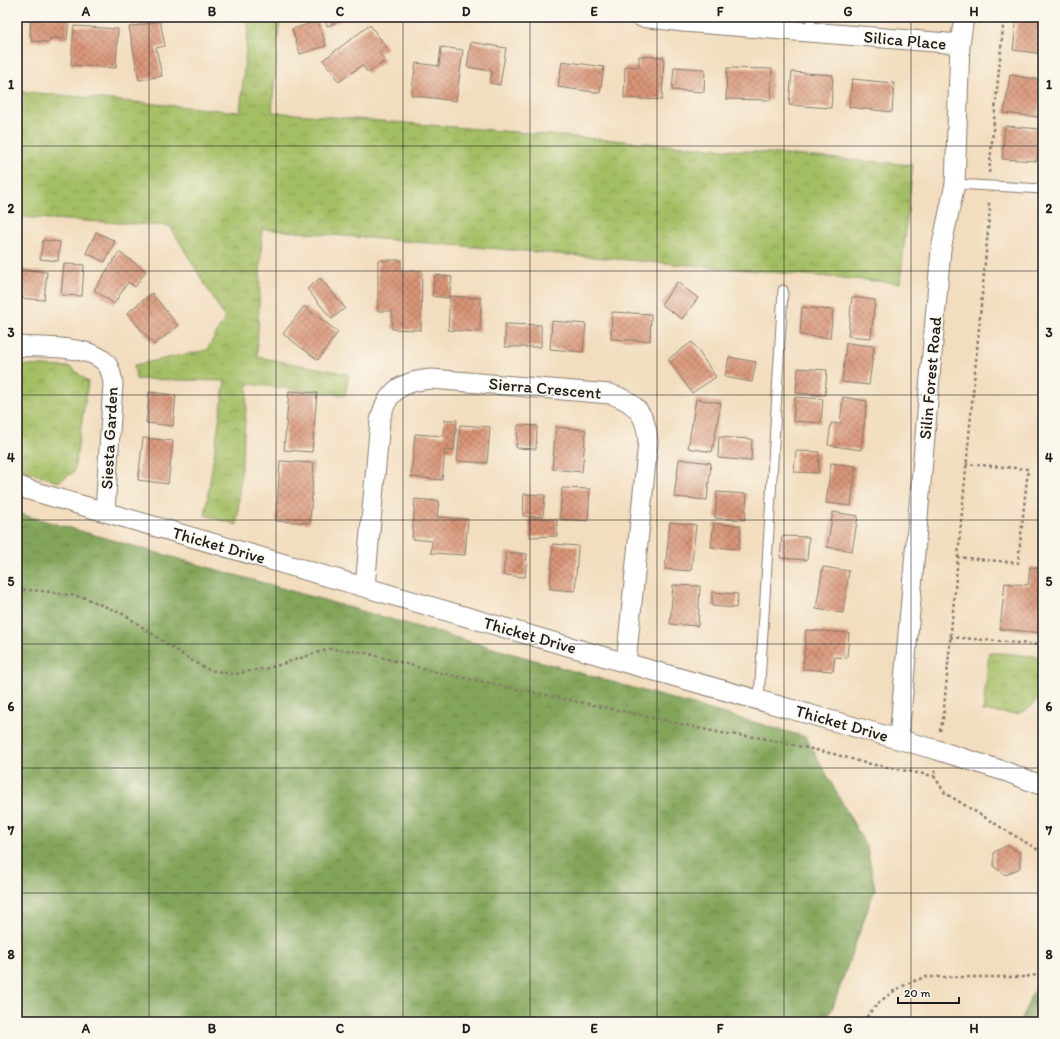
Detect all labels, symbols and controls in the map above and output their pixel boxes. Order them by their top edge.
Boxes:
text: A [81,4,91,19]
text: B [208,4,217,19]
text: C [336,4,345,19]
text: D [462,4,471,19]
text: E [590,4,598,19]
text: F [717,4,724,19]
text: G [844,4,853,19]
text: H [970,4,979,19]
street label: Silica Place [863,26,947,54]
text: 1 [8,77,14,92]
text: 1 [1046,77,1052,92]
text: 2 [8,201,15,216]
text: 2 [1046,201,1053,216]
street label: Silin Forest Road [915,315,945,440]
text: 3 [7,325,15,340]
text: 3 [1045,325,1053,340]
street label: Sierra Crescent [488,373,602,403]
street label: Siesta Garden [96,386,122,490]
text: 4 [7,450,15,465]
text: 4 [1045,450,1053,465]
street label: Thicket Drive [170,522,268,568]
text: 5 [8,574,15,589]
text: 5 [1046,574,1053,589]
street label: Thicket Drive [481,612,579,658]
text: 6 [8,699,15,714]
text: 6 [1046,699,1053,714]
street label: Thicket Drive [793,700,891,746]
text: 7 [7,823,15,838]
text: 7 [1045,823,1053,838]
text: 8 [7,947,15,962]
text: 8 [1045,947,1053,962]
scale bar [898,979,959,1005]
text: 20 m [904,986,931,1000]
text: A [81,1021,91,1036]
text: B [208,1021,217,1036]
text: C [336,1021,345,1036]
text: D [462,1021,471,1036]
text: E [590,1021,598,1036]
text: F [717,1021,724,1036]
text: G [844,1021,853,1036]
text: H [970,1021,979,1036]

